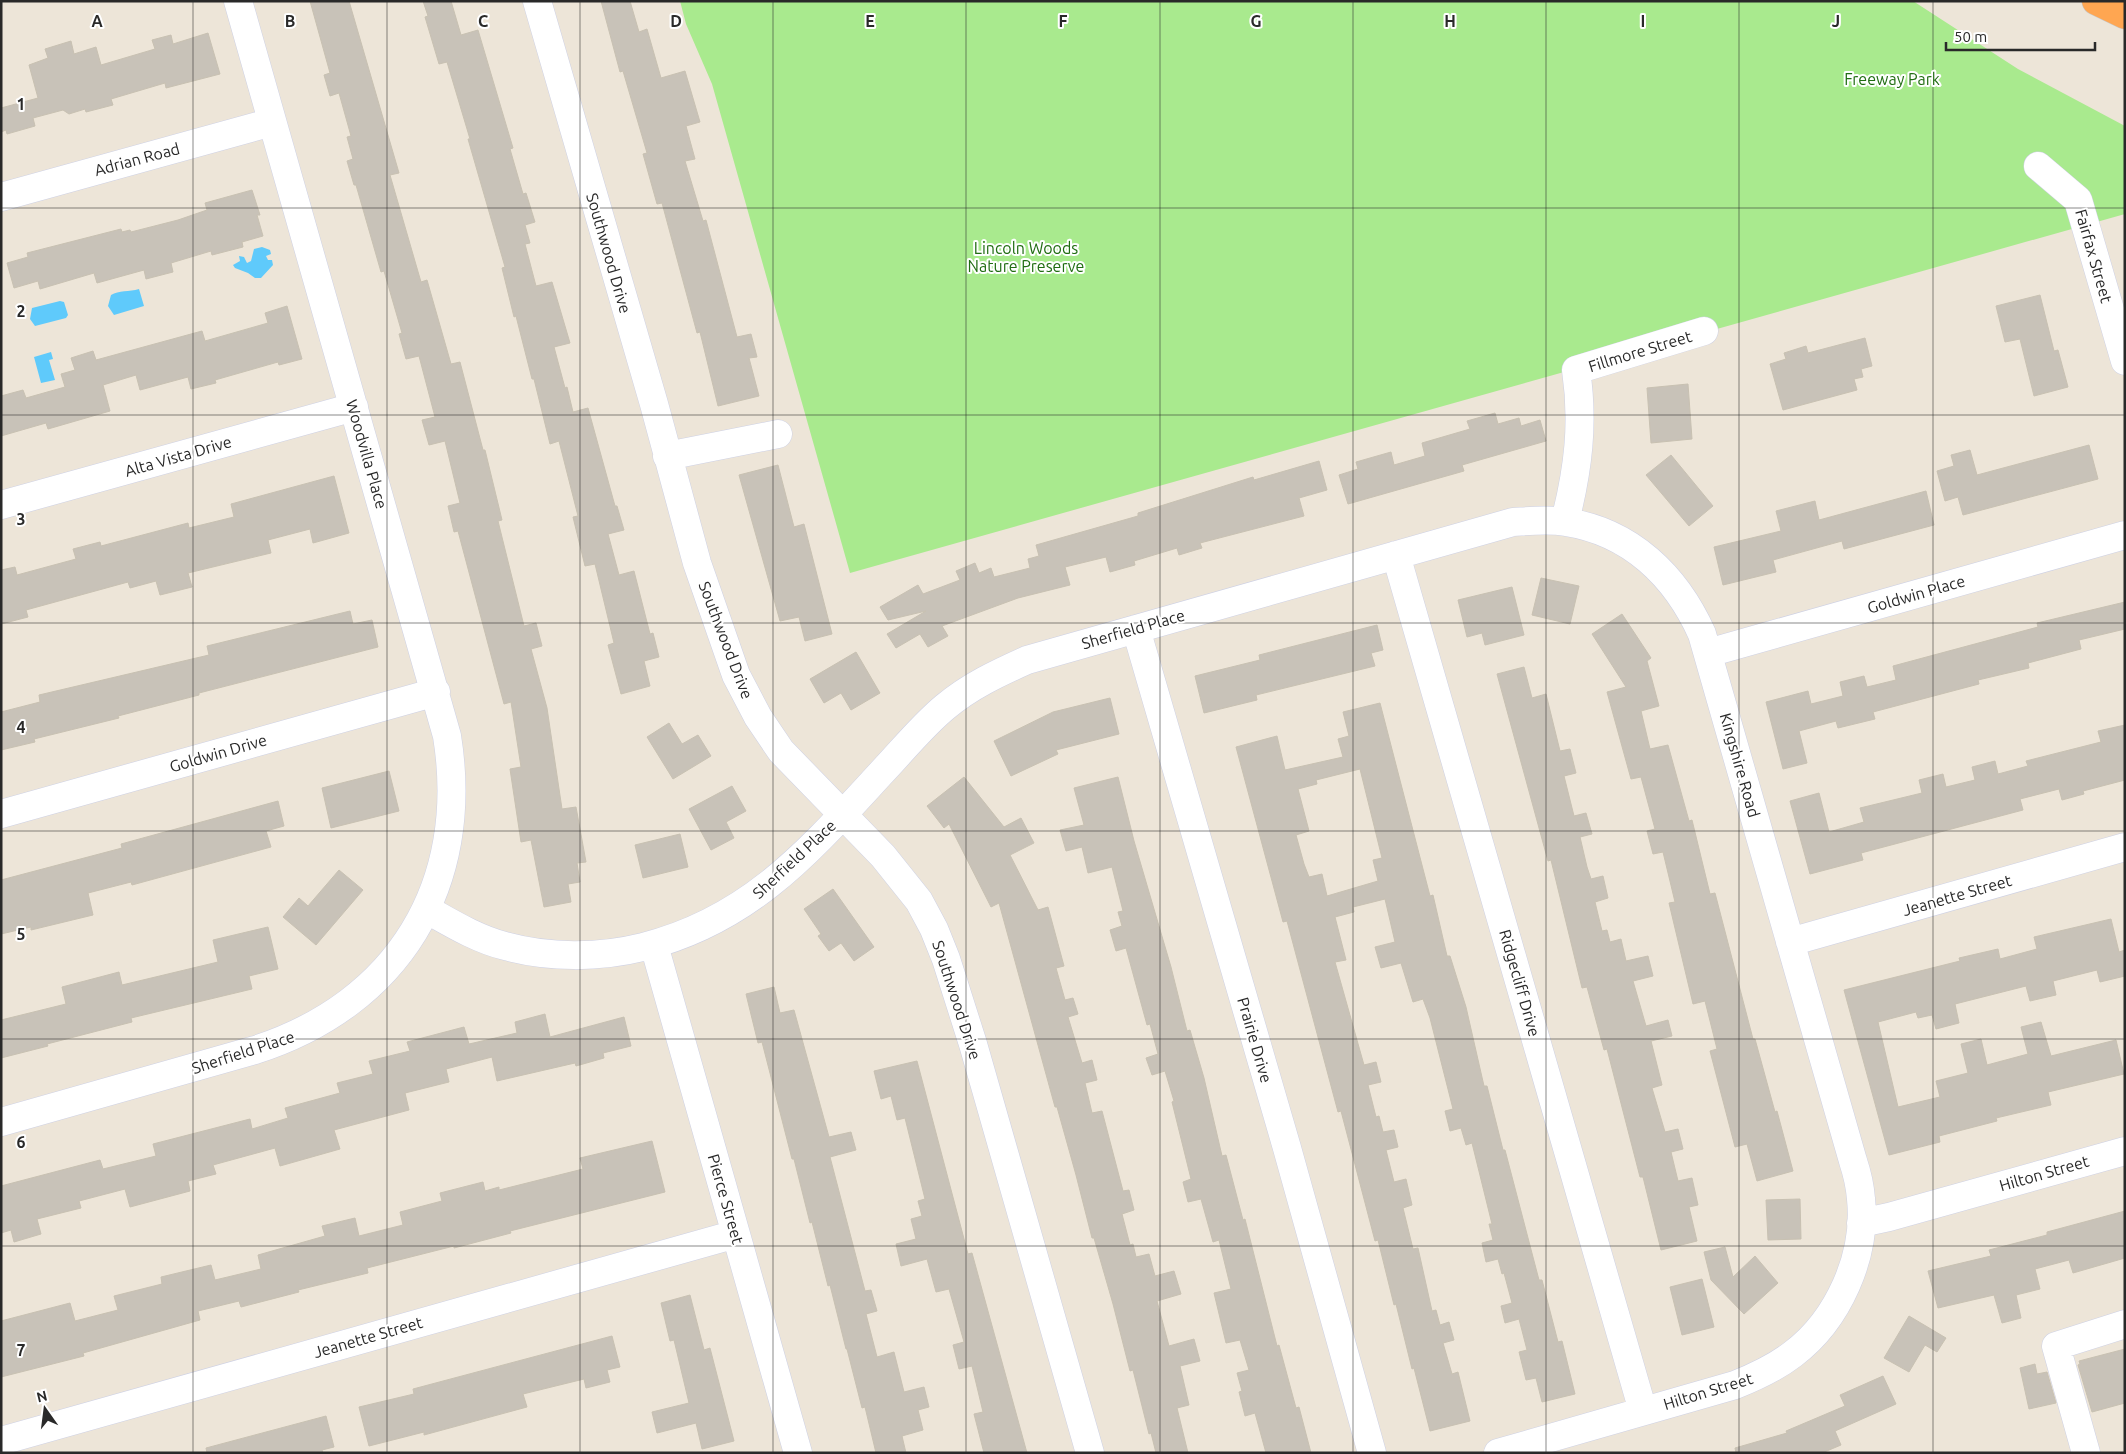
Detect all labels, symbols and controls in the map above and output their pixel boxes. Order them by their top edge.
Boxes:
text: A [91,12,103,30]
text: B [285,12,295,30]
text: C [478,12,488,30]
text: D [670,12,682,30]
text: E [865,12,875,30]
text: F [1059,12,1068,30]
text: G [1250,12,1262,30]
text: H [1444,12,1456,30]
text: I [1641,12,1645,30]
text: J [1832,12,1840,30]
scale bar [1946,20,2095,52]
text: 50 m [1954,28,1987,45]
park label: Freeway Park [1844,70,1940,88]
text: 1 [16,95,26,113]
street label: Adrian Road [92,139,182,179]
street label: Southwood Drive [583,191,635,315]
street label: Fairfax Street [2072,207,2116,306]
park label: Lincoln Woods Nature Preserve [968,239,1084,275]
text: 2 [16,302,26,320]
street label: Fillmore Street [1586,327,1695,375]
street label: Woodvilla Place [343,397,391,511]
street label: Alta Vista Drive [123,432,233,480]
text: 3 [16,510,26,528]
street label: Goldwin Place [1865,571,1967,617]
street label: Southwood Drive [695,579,757,701]
street label: Sherfield Place [1079,606,1187,652]
street label: Kingshire Road [1717,711,1763,819]
text: 4 [16,718,26,736]
street label: Goldwin Drive [167,731,269,775]
street label: Sherfield Place [749,816,839,902]
street label: Jeanette Street [1900,871,2014,919]
text: 5 [16,925,26,943]
street label: Ridgecliff Drive [1496,927,1544,1039]
street label: Southwood Drive [929,938,985,1062]
street label: Prairie Drive [1234,995,1276,1085]
street label: Sherfield Place [189,1027,297,1077]
text: 6 [16,1133,26,1151]
street label: Hilton Street [1997,1151,2092,1194]
street label: Pierce Street [705,1152,748,1247]
street label: Jeanette Street [311,1313,425,1361]
text: 7 [16,1341,26,1359]
street label: Hilton Street [1661,1369,1755,1413]
north arrow [20,1384,70,1434]
text: N [35,1387,49,1405]

